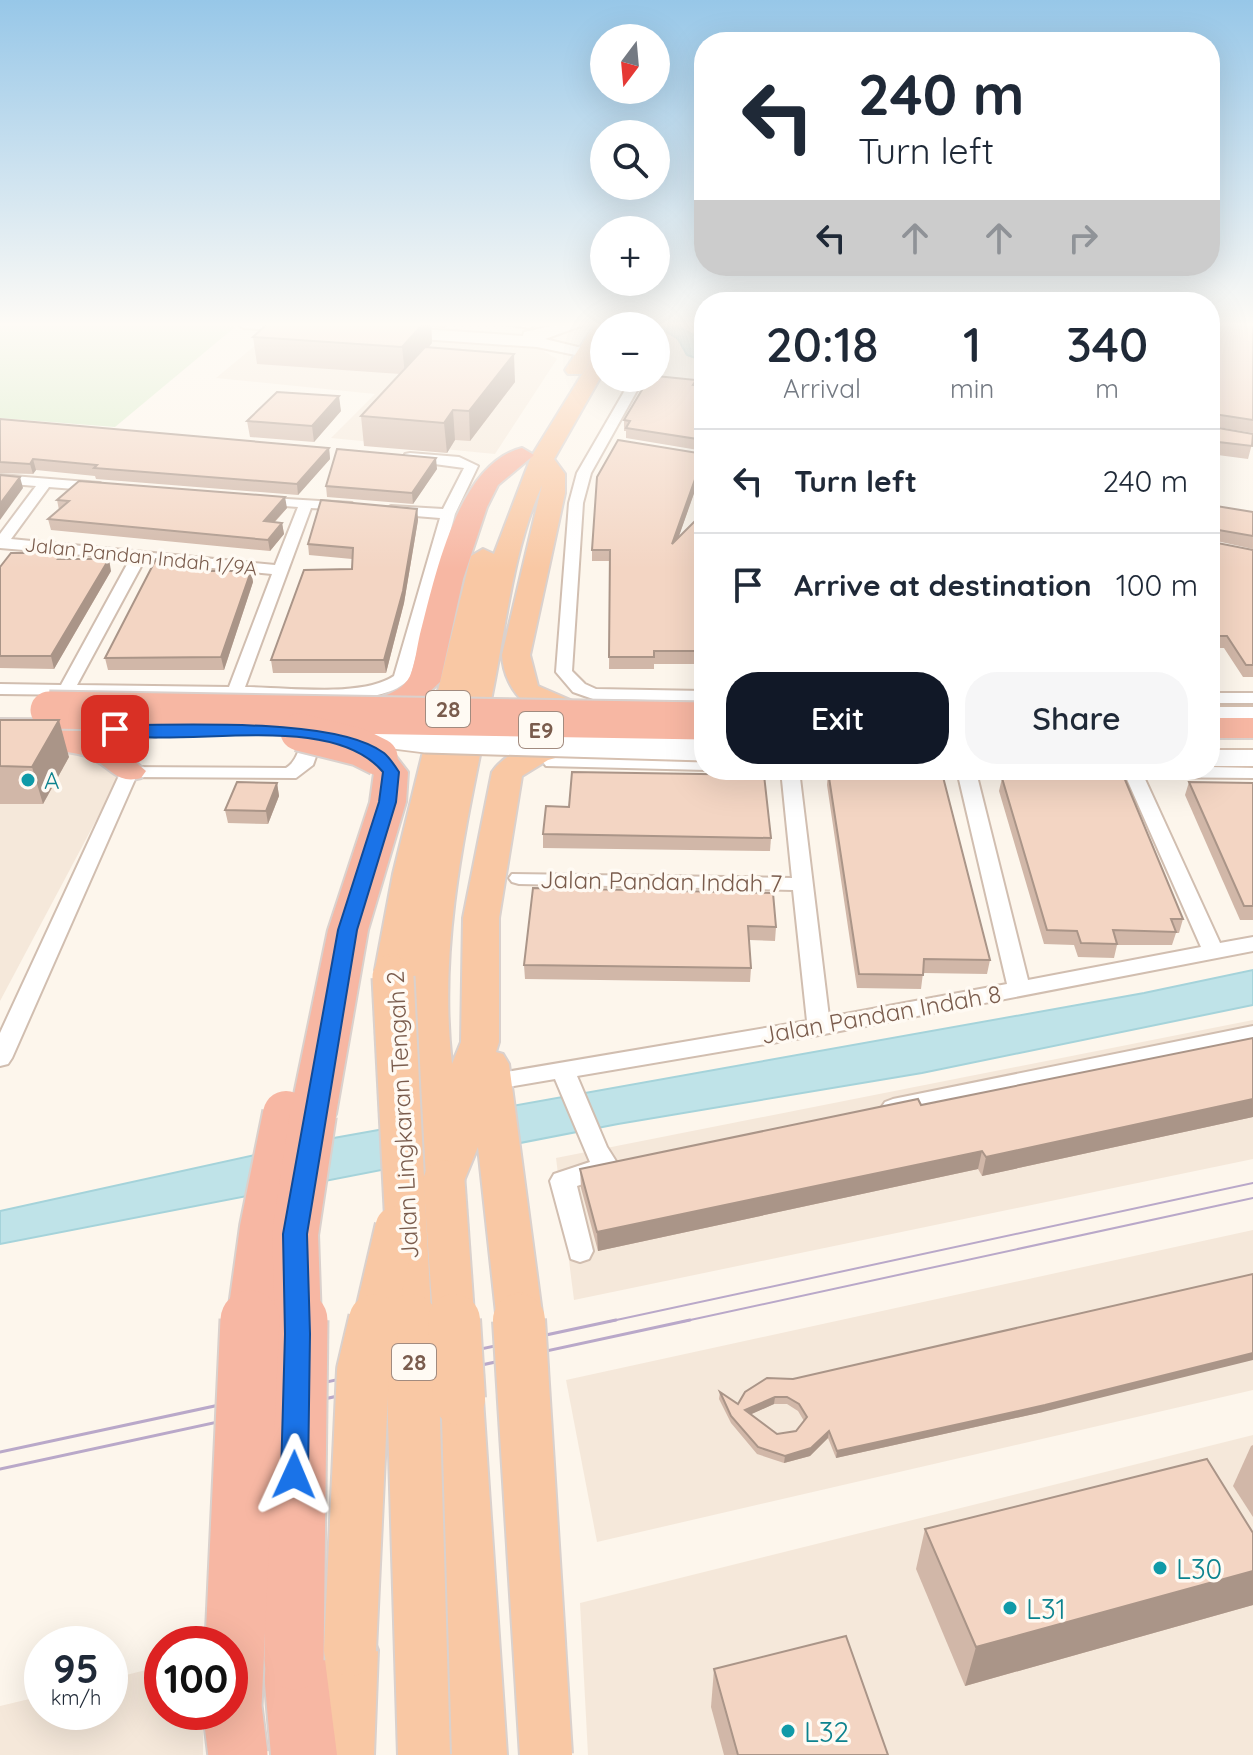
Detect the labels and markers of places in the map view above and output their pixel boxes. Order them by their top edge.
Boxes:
pin [81,695,149,763]
place label: A [44,765,60,795]
marker: A [19,771,37,789]
place label: L30 [1176,1551,1222,1586]
marker: L30 [1151,1559,1169,1577]
place label: L31 [1026,1591,1066,1626]
marker: L31 [1001,1599,1019,1617]
place label: L32 [804,1714,849,1749]
marker: L32 [779,1722,797,1740]

